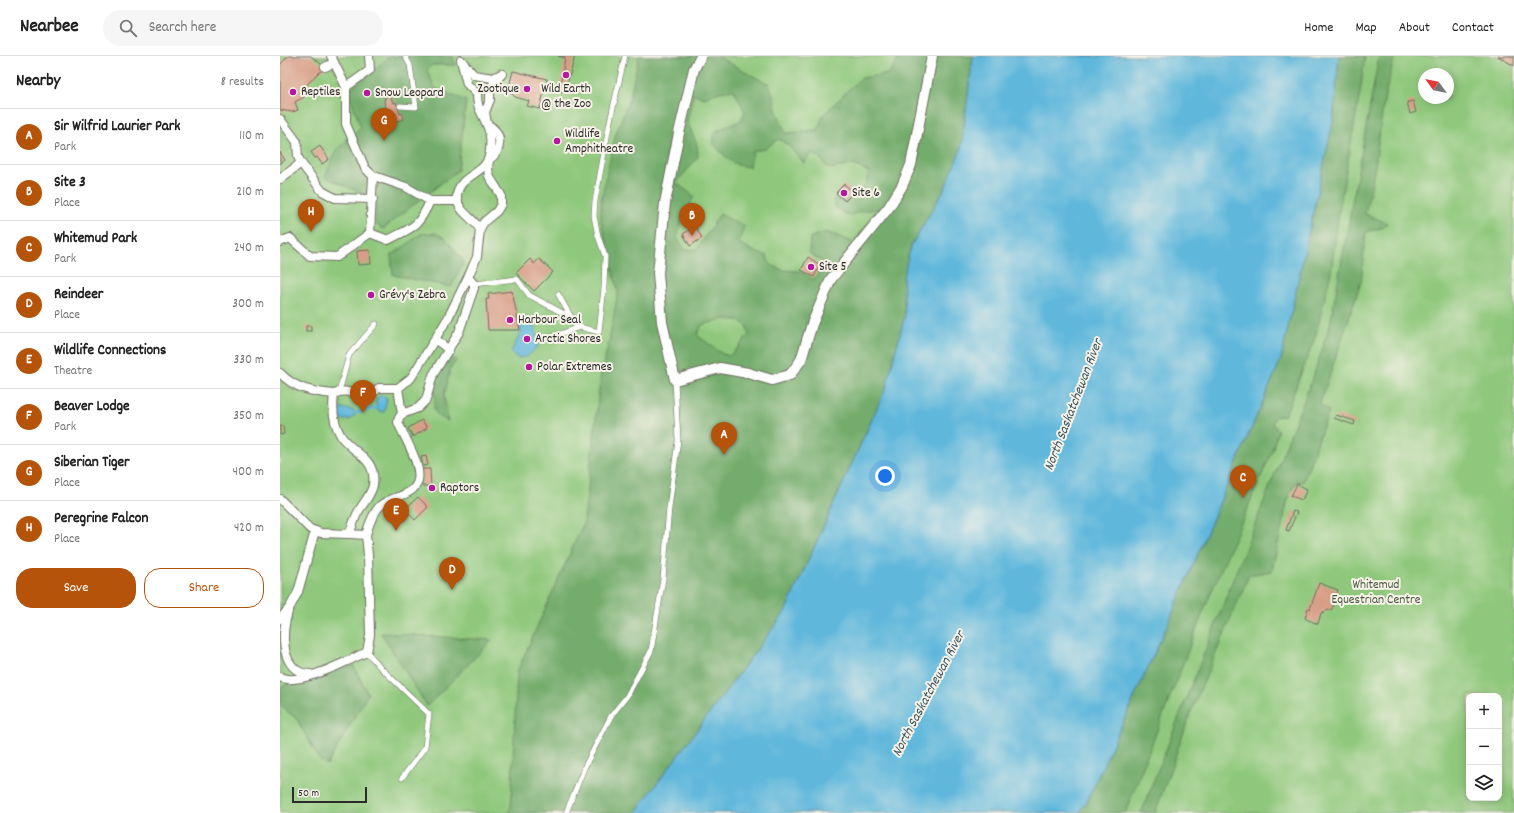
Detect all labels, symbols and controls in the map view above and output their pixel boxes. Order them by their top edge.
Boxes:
search box [103,10,383,46]
text: Nearbee [20,14,79,41]
icon: search [117,17,139,39]
text: Search here [149,17,216,39]
text: Home [1304,18,1333,38]
text: Map [1355,18,1377,38]
text: About [1399,18,1430,38]
text: Contact [1452,18,1494,38]
north arrow [1418,68,1454,104]
text: Nearby [16,70,60,94]
marker: Wild Earth @ the Zoo [561,70,571,80]
text: 8 results [221,73,264,92]
place label: Zootique [477,80,519,99]
place label: Wild Earth @ the Zoo [541,80,591,114]
place label: Reptiles [301,83,341,102]
place label: Snow Leopard [375,84,444,103]
marker: Zootique [522,84,532,94]
marker: Reptiles [288,87,298,97]
marker: Snow Leopard [362,88,372,98]
pin: G [371,108,397,141]
text: Sir Wilfrid Laurier Park [54,116,180,138]
place label: Wildlife Amphitheatre [565,125,634,159]
text: A [25,127,33,146]
text: 110 m [239,127,264,146]
marker: Wildlife Amphitheatre [552,136,562,146]
text: Park [54,138,76,157]
text: Site 3 [54,172,86,194]
text: B [26,183,32,202]
text: 210 m [236,183,264,202]
place label: Site 6 [852,184,880,203]
marker: Site 6 [839,188,849,198]
text: Place [54,194,80,213]
pin: H [298,199,324,232]
pin: B [679,203,705,236]
text: Whitemud Park [54,228,137,250]
text: C [26,239,32,258]
text: 240 m [234,239,264,258]
text: Park [54,250,76,269]
place label: Site 5 [819,258,847,277]
marker: Site 5 [806,262,816,272]
text: Reindeer [54,284,103,306]
place label: Grévy's Zebra [379,286,447,305]
marker: Grévy's Zebra [366,290,376,300]
text: D [26,295,32,314]
text: 300 m [232,295,264,314]
text: Place [54,306,80,325]
place label: Harbour Seal [518,311,581,330]
marker: Harbour Seal [505,315,515,325]
place label: Arctic Shores [535,330,601,349]
marker: Arctic Shores [522,334,532,344]
water label: North Saskatchewan River [1040,335,1109,474]
text: Wildlife Connections [54,340,166,362]
text: E [26,351,32,370]
text: 330 m [233,351,264,370]
place label: Polar Extremes [537,358,612,377]
text: Theatre [54,362,92,381]
marker: Polar Extremes [524,362,534,372]
pin: F [350,380,376,413]
text: Beaver Lodge [54,396,130,418]
text: F [26,407,32,426]
text: 350 m [233,407,264,426]
text: Park [54,418,76,437]
pin: A [711,422,737,455]
text: Siberian Tiger [54,452,130,474]
text: G [26,463,32,482]
text: 400 m [233,463,264,482]
pin: C [1230,465,1256,498]
your location [875,466,895,486]
text: Place [54,474,80,493]
place label: Raptors [440,479,479,498]
marker: Raptors [427,483,437,493]
pin: E [383,498,409,531]
text: Peregrine Falcon [54,508,148,530]
text: H [26,519,32,538]
text: 420 m [234,519,264,538]
text: Place [54,530,80,549]
pin: D [439,557,465,590]
button: Save [16,568,136,608]
button: Share [144,568,264,608]
park label: Whitemud Equestrian Centre [1331,576,1421,610]
water label: North Saskatchewan River [887,626,971,760]
map controls [1466,693,1502,801]
button: + [1466,693,1502,729]
button: − [1466,729,1502,765]
button: layers [1466,765,1502,801]
scale bar [292,785,367,804]
text: 50 m [298,786,319,802]

